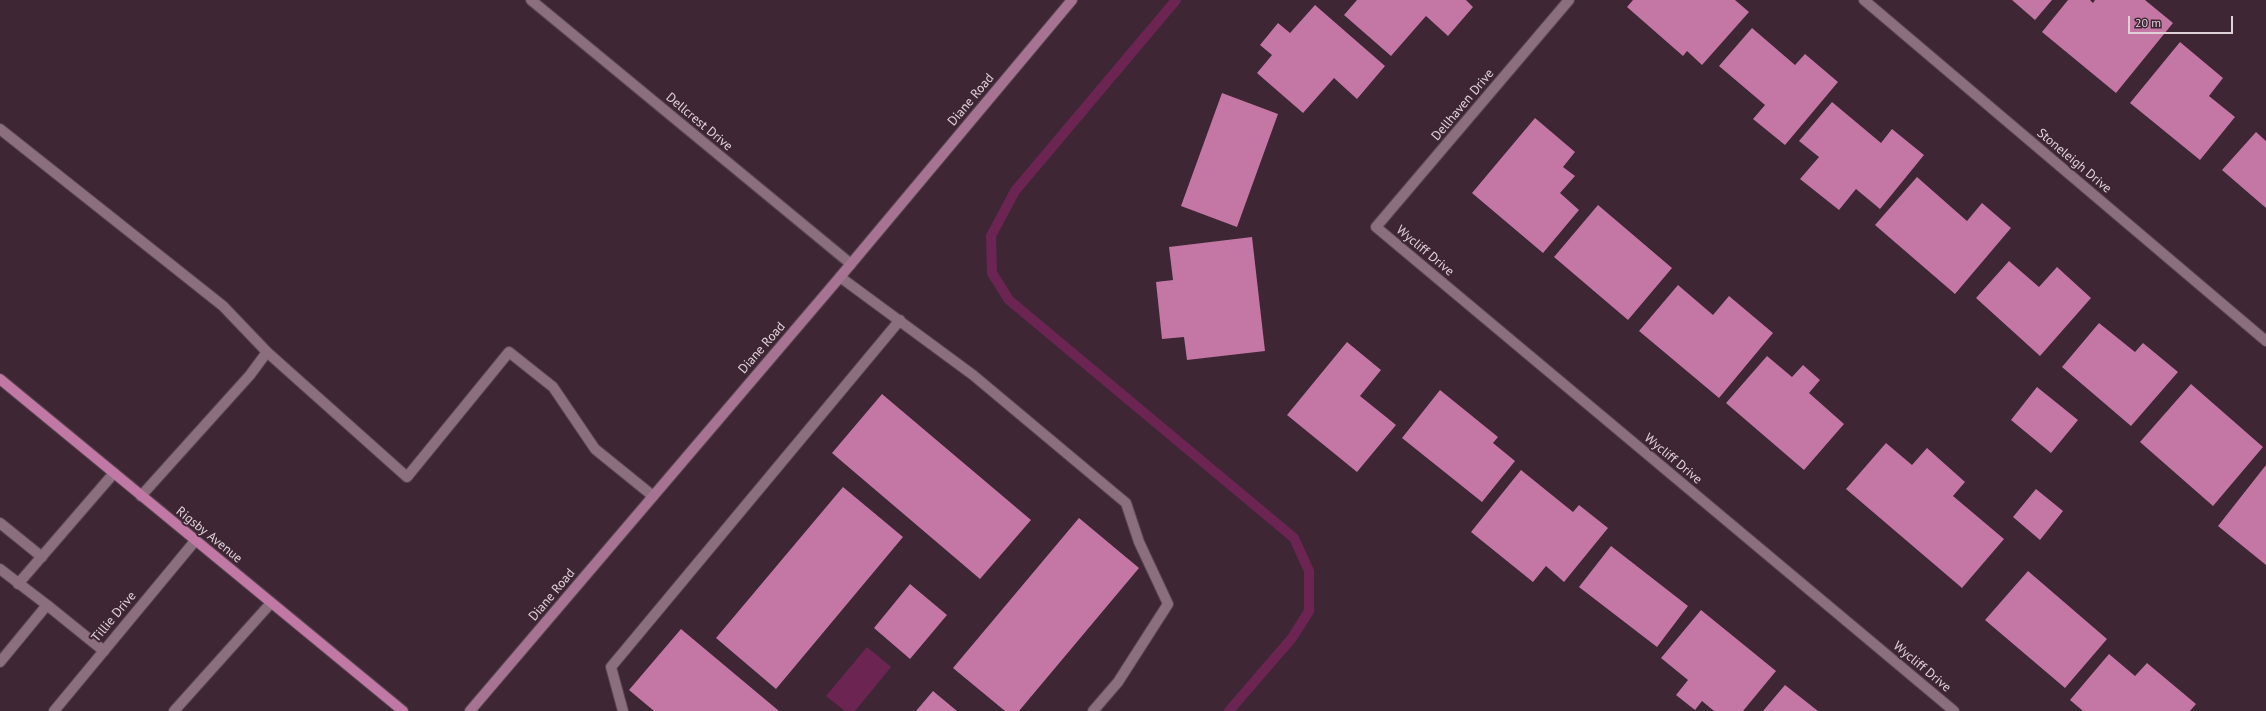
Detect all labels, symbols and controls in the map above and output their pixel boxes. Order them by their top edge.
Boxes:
scale bar [2130,8,2235,34]
text: 20 m [2135,15,2161,30]
street label: Dellhaven Drive [1429,66,1497,144]
street label: Diane Road [945,71,997,129]
street label: Dellcrest Drive [663,90,735,154]
street label: Stoneleigh Drive [2034,125,2114,197]
street label: Wycliff Drive [1393,222,1457,280]
street label: Diane Road [735,319,789,377]
street label: Wycliff Drive [1641,430,1705,488]
street label: Rigsby Avenue [173,504,245,566]
street label: Diane Road [526,566,578,624]
street label: Tillie Drive [88,589,140,645]
street label: Wycliff Drive [1890,638,1954,696]

